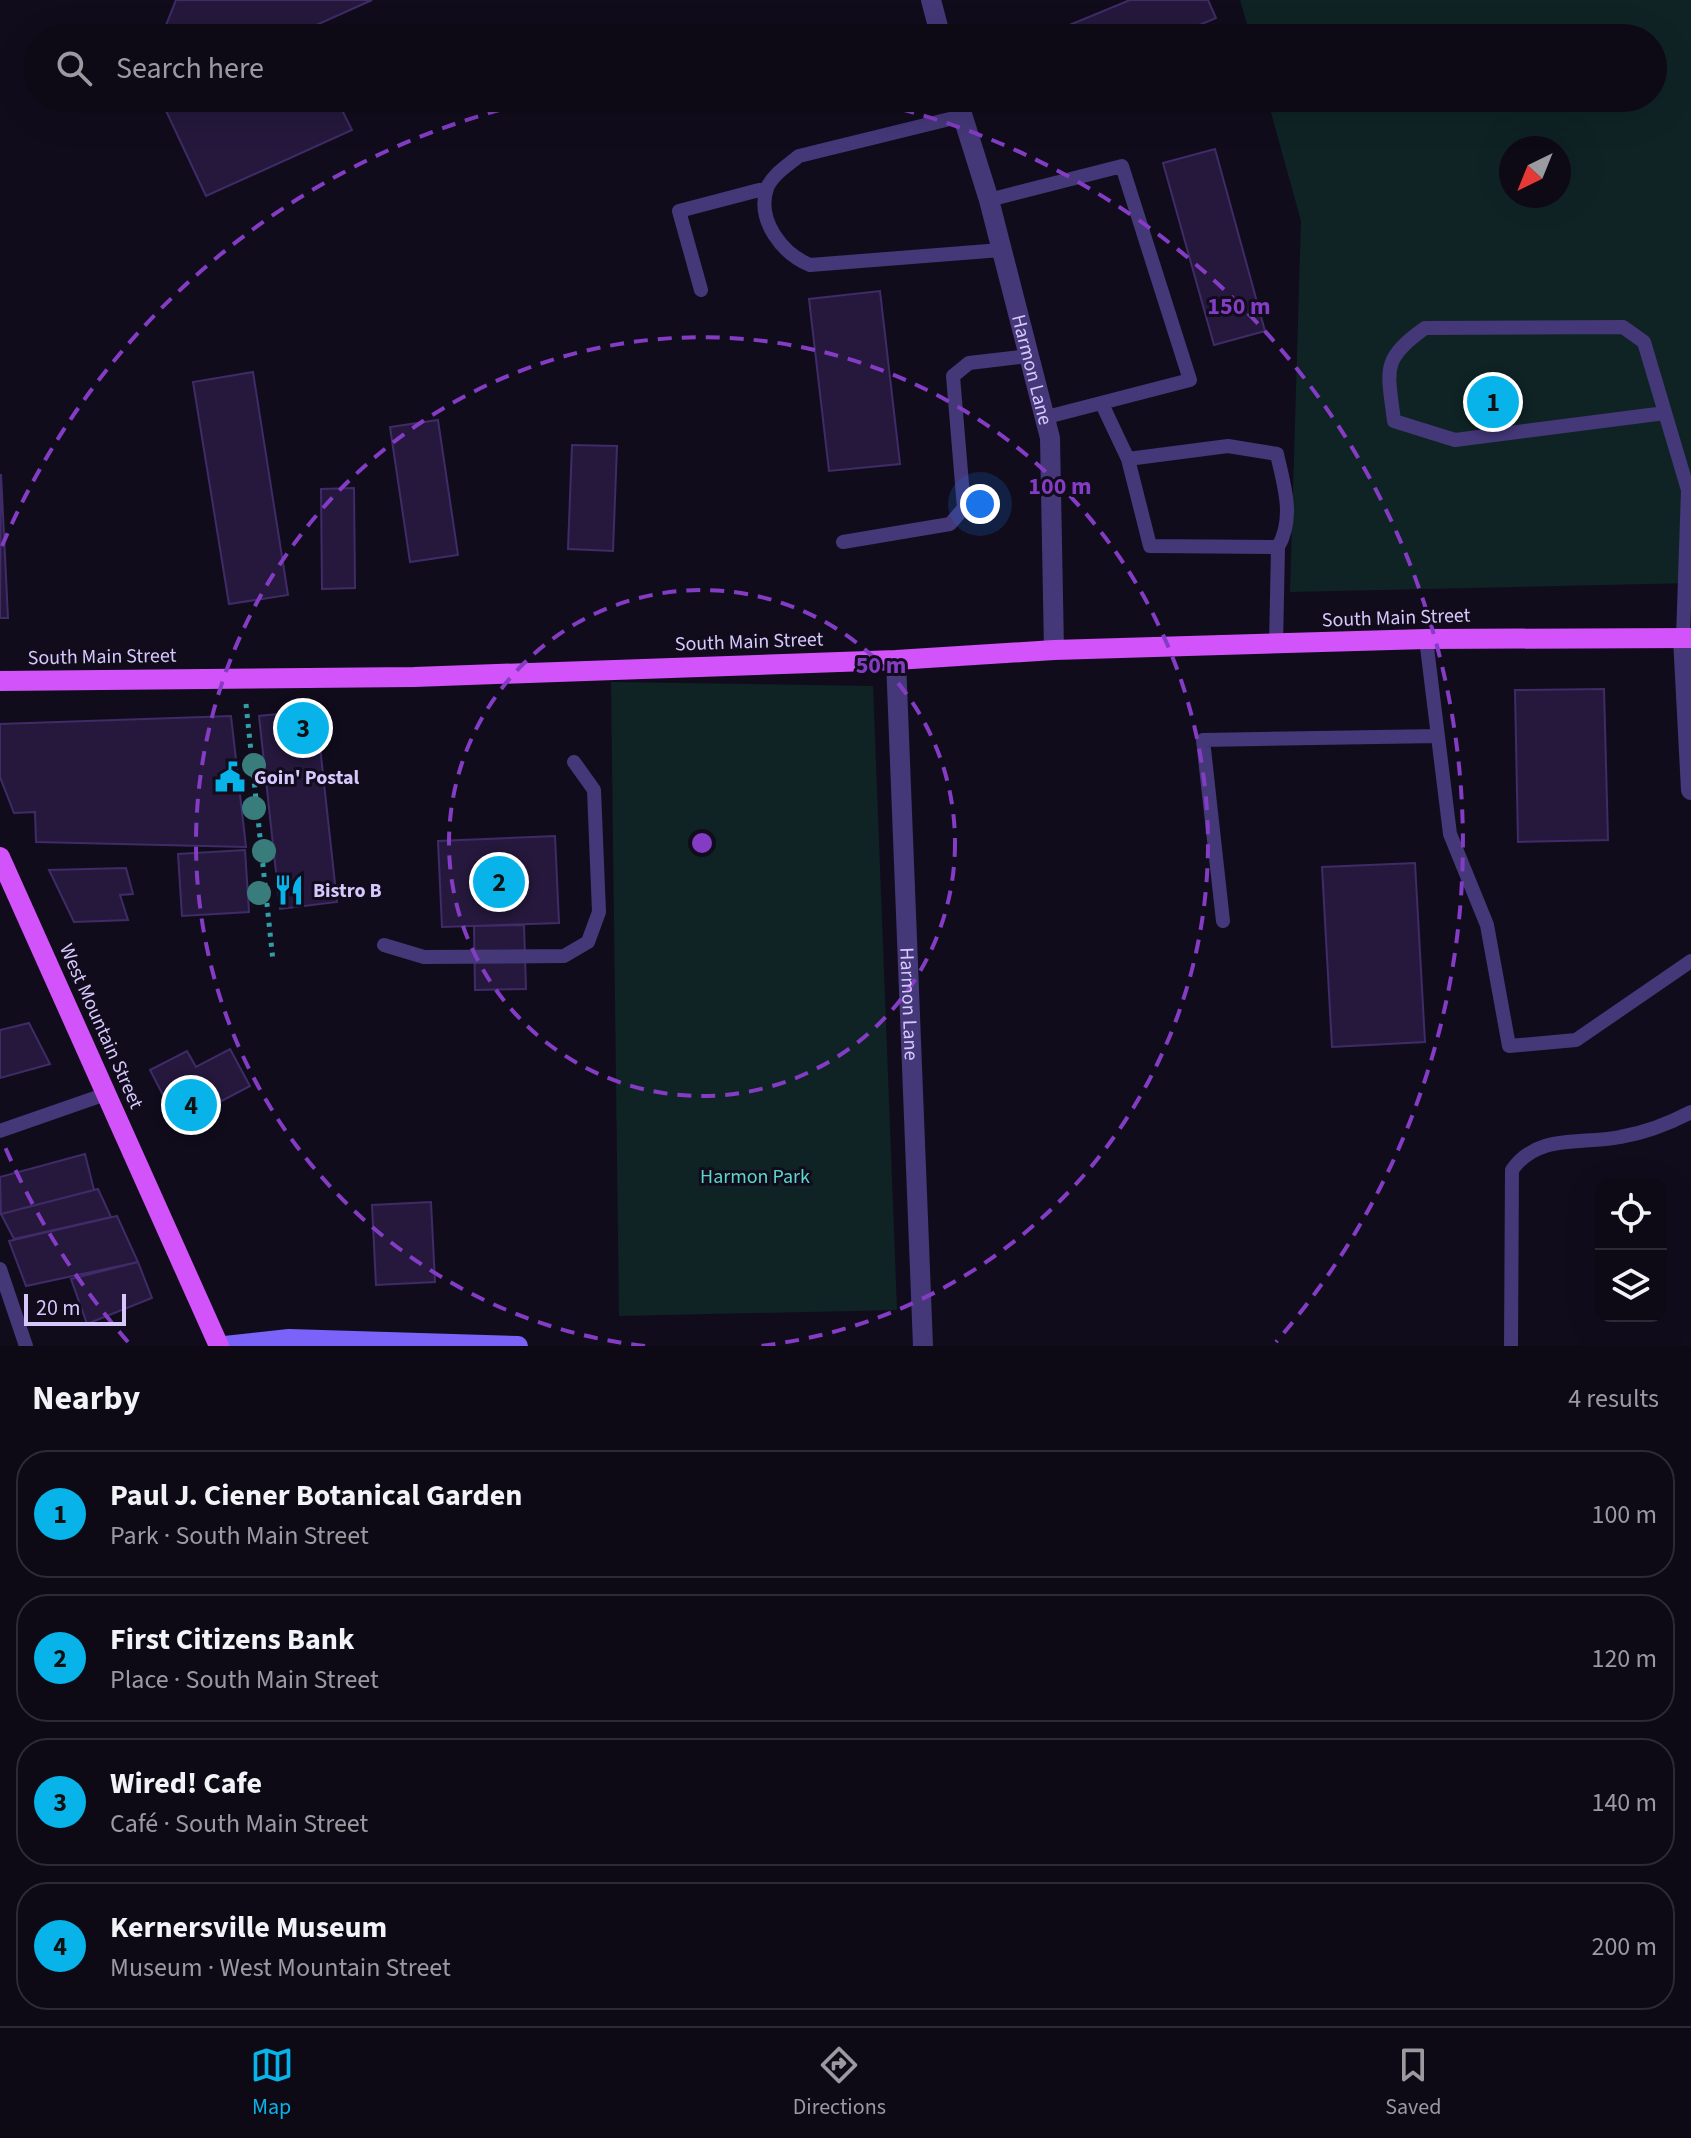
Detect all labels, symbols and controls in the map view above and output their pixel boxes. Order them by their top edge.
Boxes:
search box [24,24,1667,112]
icon: search [52,46,96,90]
text: Search here [116,47,264,90]
north arrow [1499,136,1571,208]
text: 150 m [1207,289,1271,324]
street label: Harmon Lane [1004,312,1059,428]
pin: 1 [1467,372,1519,432]
text: 100 m [1028,469,1092,504]
your location [960,484,1000,524]
street label: South Main Street [1321,601,1471,635]
street label: South Main Street [674,625,824,659]
street label: South Main Street [27,642,177,672]
text: 50 m [856,648,906,683]
pin: 3 [277,698,329,758]
public building icon: Goin' Postal [213,760,247,794]
place label: Goin' Postal [254,764,360,792]
centre of rings [688,829,716,857]
pin: 2 [473,852,525,912]
restaurant icon: Bistro B [272,873,306,907]
place label: Bistro B [313,877,382,905]
street label: West Mountain Street [52,939,150,1114]
street label: Harmon Lane [892,947,925,1061]
pin: 4 [165,1075,217,1135]
park label: Harmon Park [700,1163,810,1191]
map controls [1595,1178,1667,1322]
button: locate [1595,1178,1667,1250]
button: layers [1595,1250,1667,1322]
scale bar [24,1290,126,1326]
text: 20 m [36,1292,81,1324]
text: Nearby [32,1374,140,1423]
text: 4 results [1568,1380,1659,1417]
text: Paul J. Ciener Botanical Garden [110,1474,522,1517]
text: 1 [53,1496,67,1533]
text: 100 m [1591,1496,1657,1533]
text: Park · South Main Street [110,1517,369,1554]
text: First Citizens Bank [110,1618,354,1661]
text: 2 [53,1640,67,1677]
text: 120 m [1591,1640,1657,1677]
text: Place · South Main Street [110,1661,379,1698]
text: Wired! Cafe [110,1762,262,1805]
text: 3 [53,1784,67,1821]
text: 140 m [1591,1784,1657,1821]
text: Café · South Main Street [110,1805,368,1842]
text: Kernersville Museum [110,1906,387,1949]
text: 4 [53,1928,67,1965]
text: 200 m [1591,1928,1657,1965]
text: Museum · West Mountain Street [110,1949,451,1986]
tab: Map [250,2043,294,2123]
tab: Directions [793,2043,886,2123]
tab: Saved [1385,2043,1441,2123]

